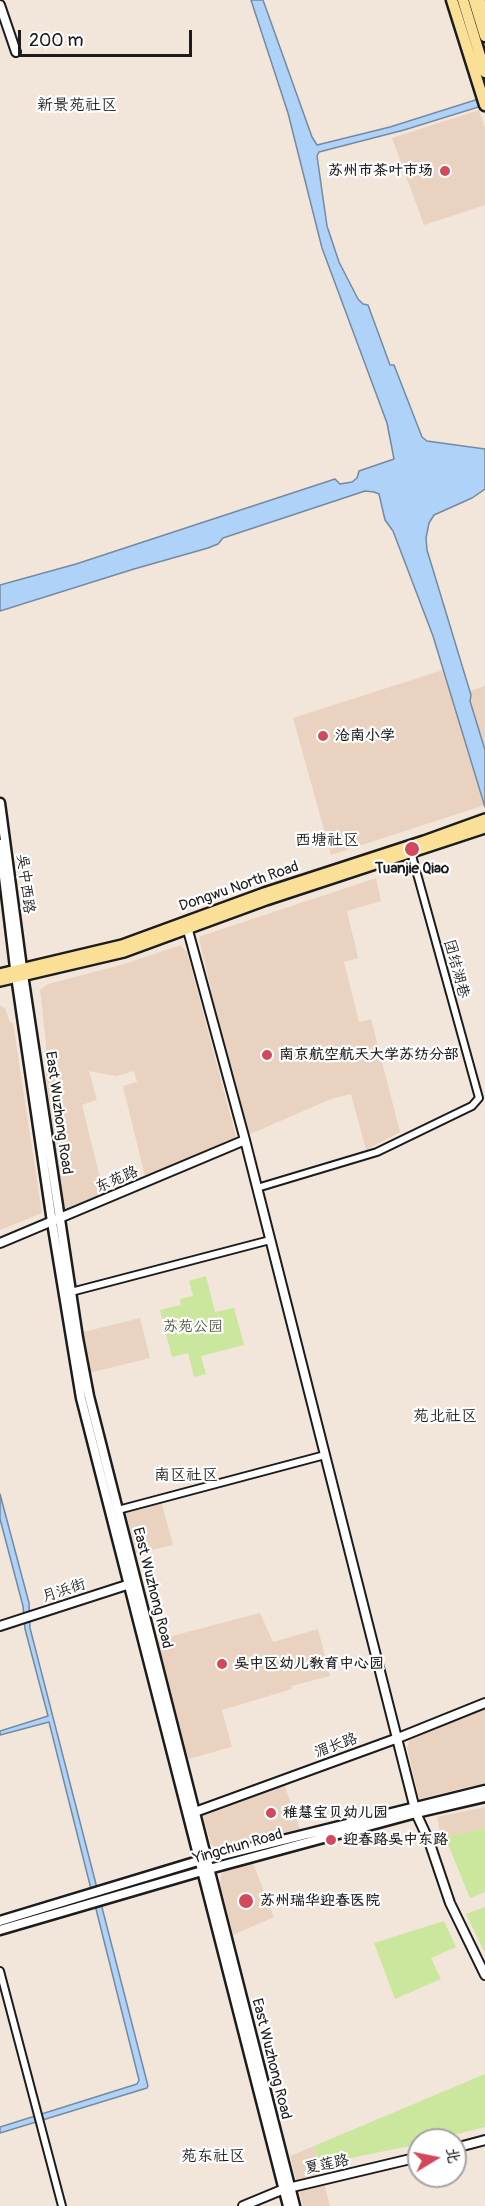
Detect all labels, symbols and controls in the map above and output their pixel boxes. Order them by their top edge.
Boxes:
scale bar [21,18,195,56]
text: 200 m [29,29,84,52]
district label: 新景苑社区 [37,96,117,116]
place label: 苏州市茶叶市场 [328,162,433,180]
marker: 苏州市茶叶市场 [438,164,452,178]
place label: 沧南小学 [335,727,395,745]
marker: 沧南小学 [316,729,330,743]
district label: 西塘社区 [295,831,359,851]
marker: Tuanjie Qiao [403,840,421,858]
street label: 吴中西路 [12,853,38,915]
street label: Dongwu North Road [177,858,301,916]
place label: Tuanjie Qiao [375,860,449,878]
street label: 团结湖巷 [440,938,472,1000]
place label: 南京航空航天大学苏纺分部 [279,1046,459,1064]
marker: 南京航空航天大学苏纺分部 [260,1048,274,1062]
street label: East Wuzhong Road [40,1050,76,1176]
street label: 东苑路 [93,1163,141,1197]
park label: 苏苑公园 [163,1318,223,1336]
district label: 苑北社区 [413,1407,477,1427]
district label: 南区社区 [154,1466,218,1486]
street label: East Wuzhong Road [128,1526,176,1650]
street label: 月浜街 [40,1575,88,1607]
place label: 吴中区幼儿教育中心园 [234,1655,384,1673]
marker: 吴中区幼儿教育中心园 [215,1657,229,1671]
street label: 湄长路 [312,1730,360,1762]
place label: 稚慧宝贝幼儿园 [283,1804,388,1822]
marker: 稚慧宝贝幼儿园 [264,1806,278,1820]
street label: Yingchun Road [191,1826,285,1868]
place label: 迎春路吴中东路 [343,1831,448,1849]
marker: 迎春路吴中东路 [324,1833,338,1847]
marker: 苏州瑞华迎春医院 [237,1892,255,1910]
place label: 苏州瑞华迎春医院 [260,1892,380,1910]
street label: East Wuzhong Road [247,1997,295,2121]
north arrow [407,2128,467,2188]
text: 北 [442,2146,464,2165]
district label: 苑东社区 [181,2147,245,2167]
street label: 夏莲路 [303,2152,351,2178]

